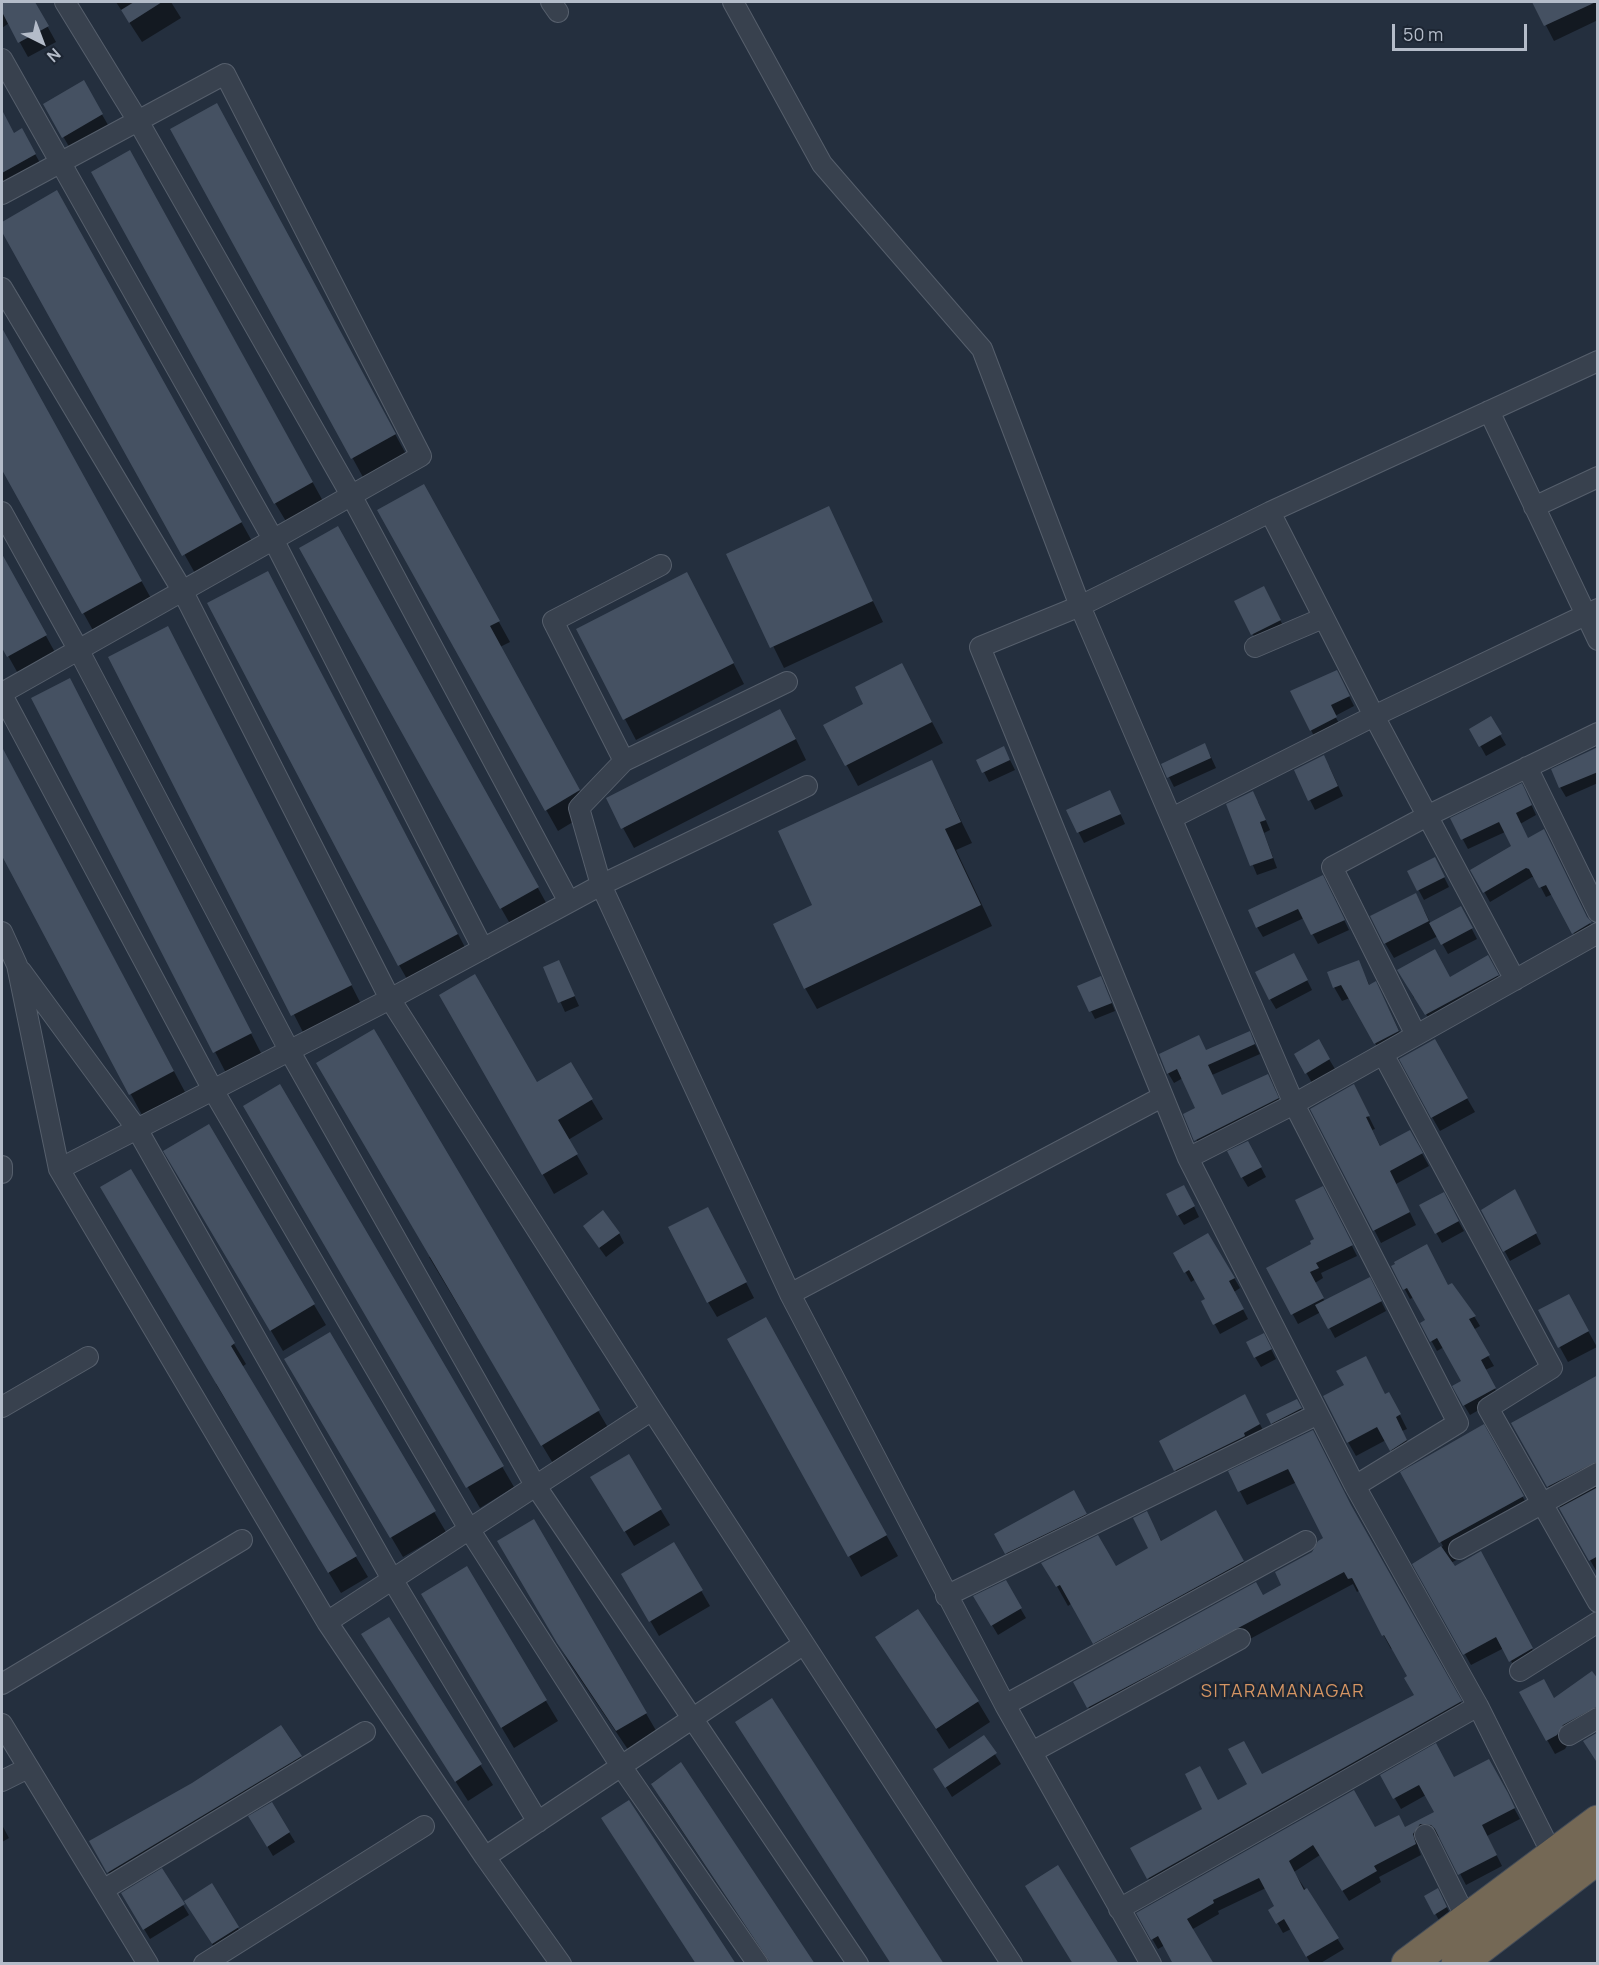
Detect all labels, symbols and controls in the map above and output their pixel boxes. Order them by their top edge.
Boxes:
north arrow [12,12,72,72]
scale bar [1395,12,1530,50]
text: 50 m [1403,22,1443,46]
text: N [42,43,66,67]
district label: SITARAMANAGAR [1201,1681,1365,1703]

